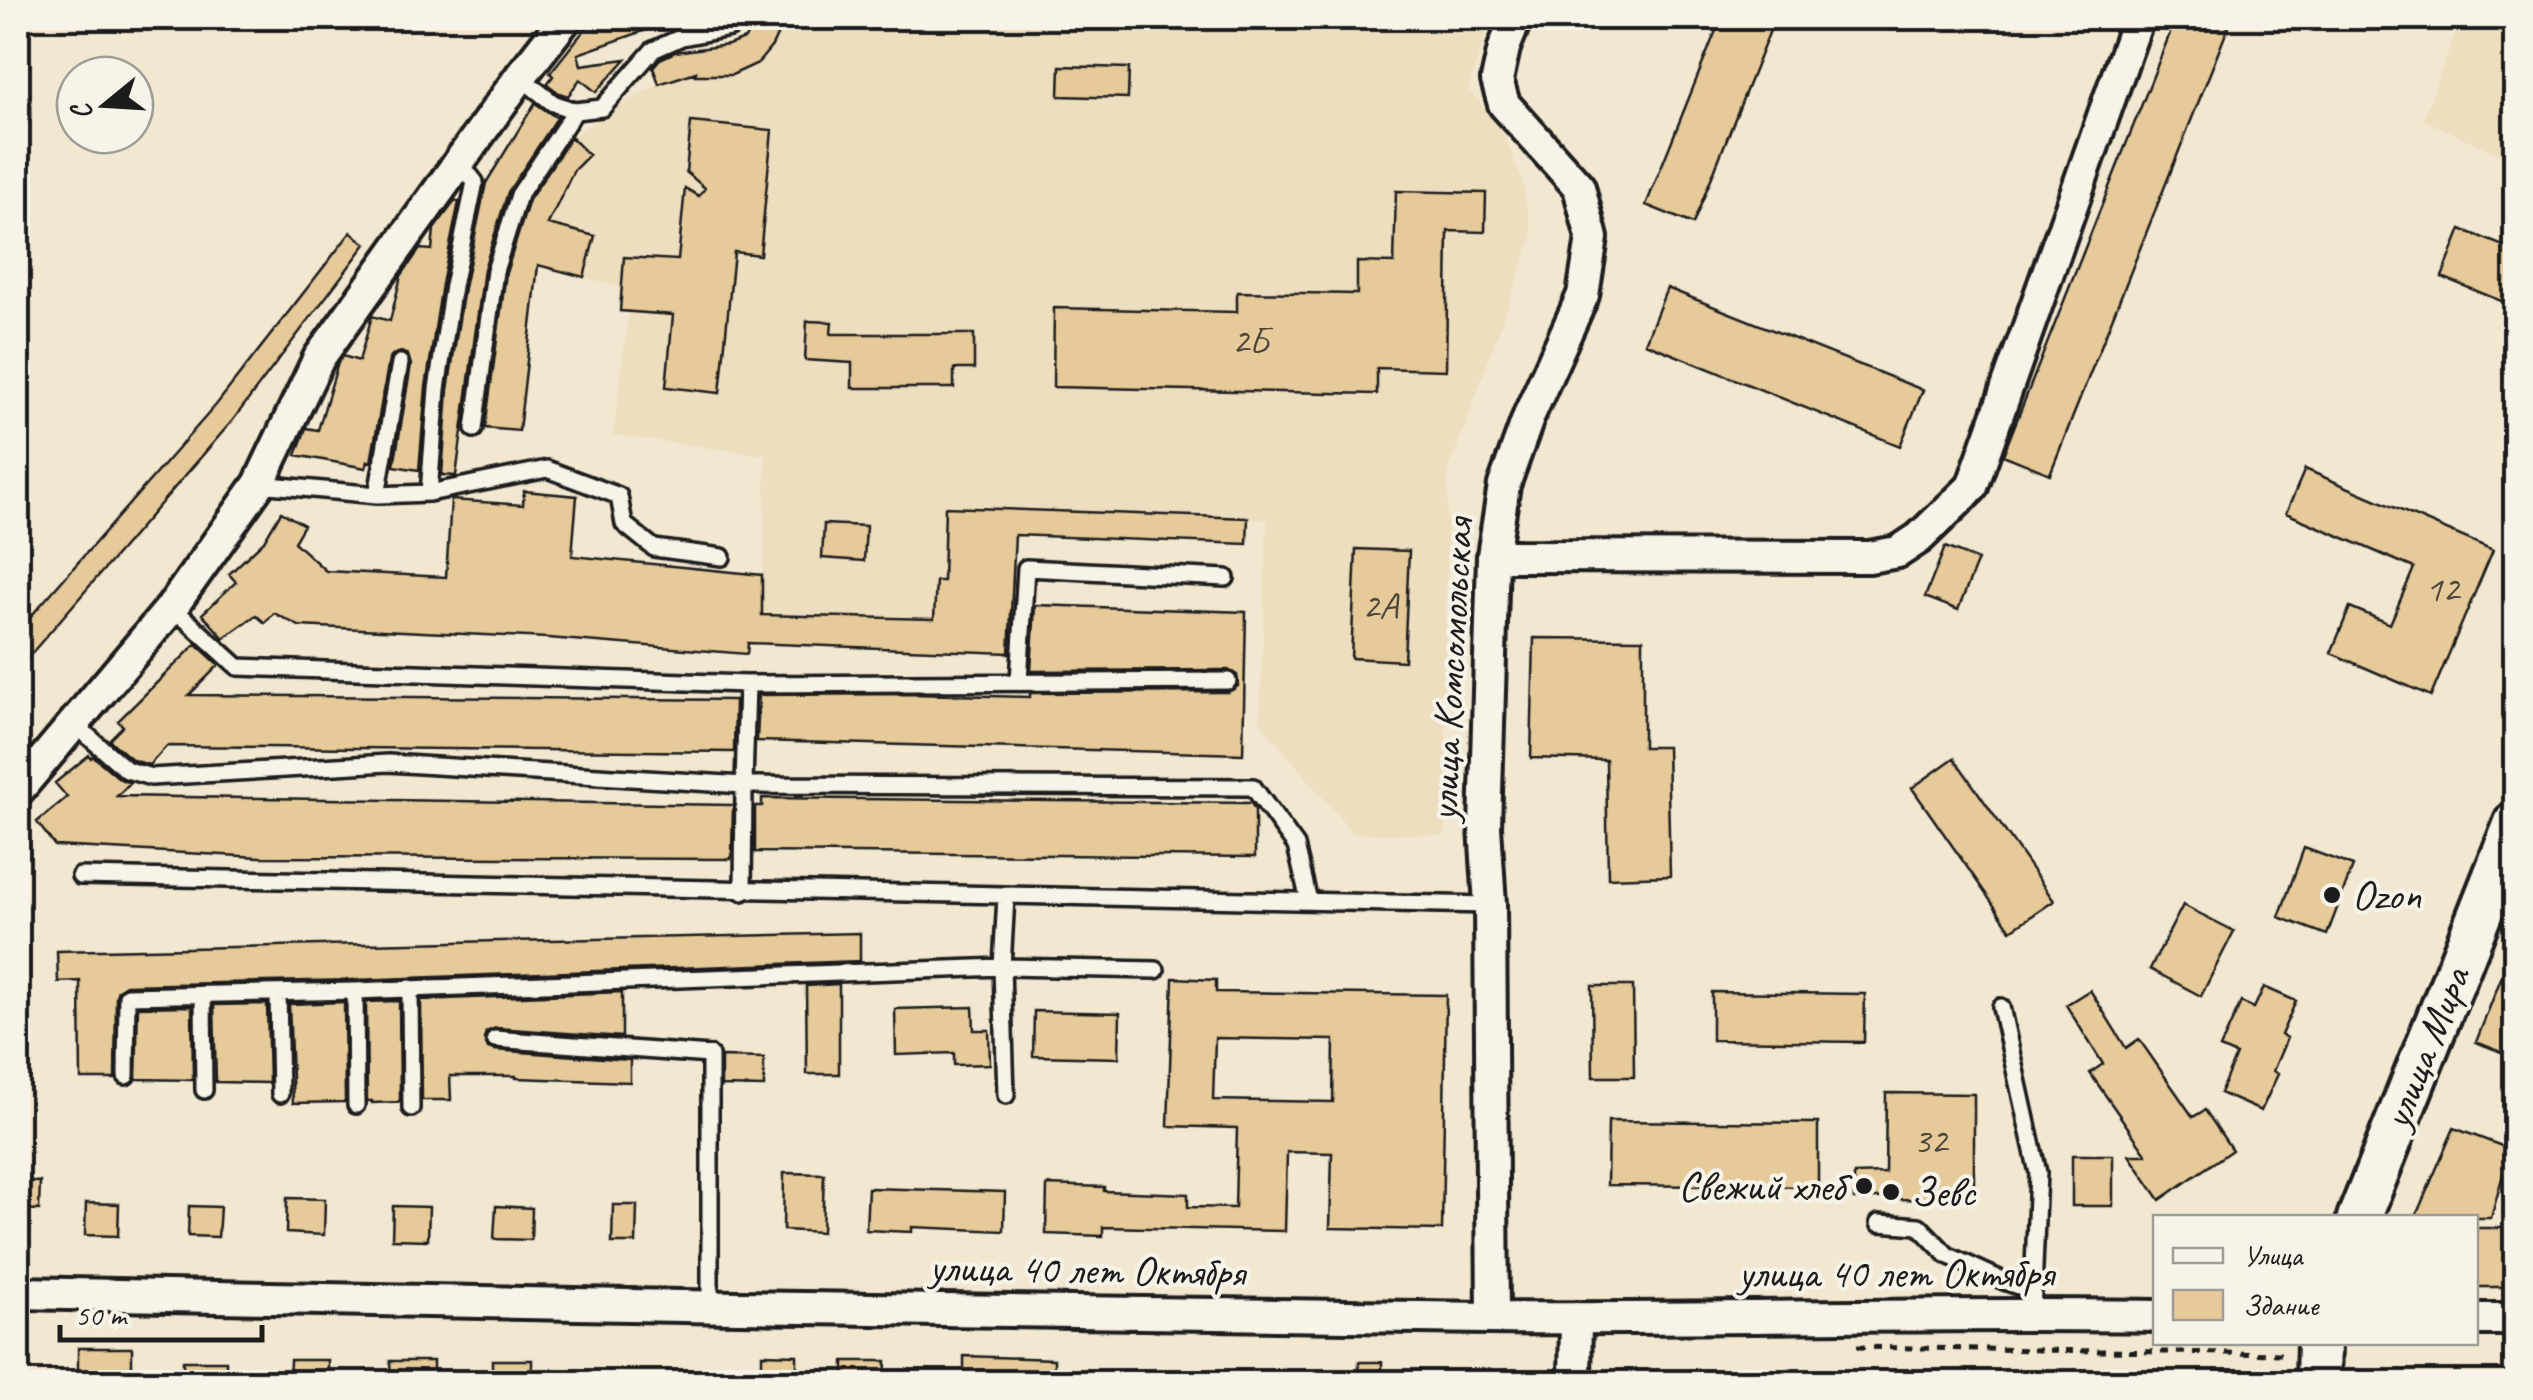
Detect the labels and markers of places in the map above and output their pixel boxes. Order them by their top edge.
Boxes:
place label: Ozon [2352,869,2422,922]
marker: Ozon [2321,884,2343,906]
place label: Свежий хлеб [1678,1160,1853,1213]
place label: Зевс [1911,1166,1977,1219]
marker: Свежий хлеб [1853,1175,1875,1197]
marker: Зевс [1880,1181,1902,1203]

